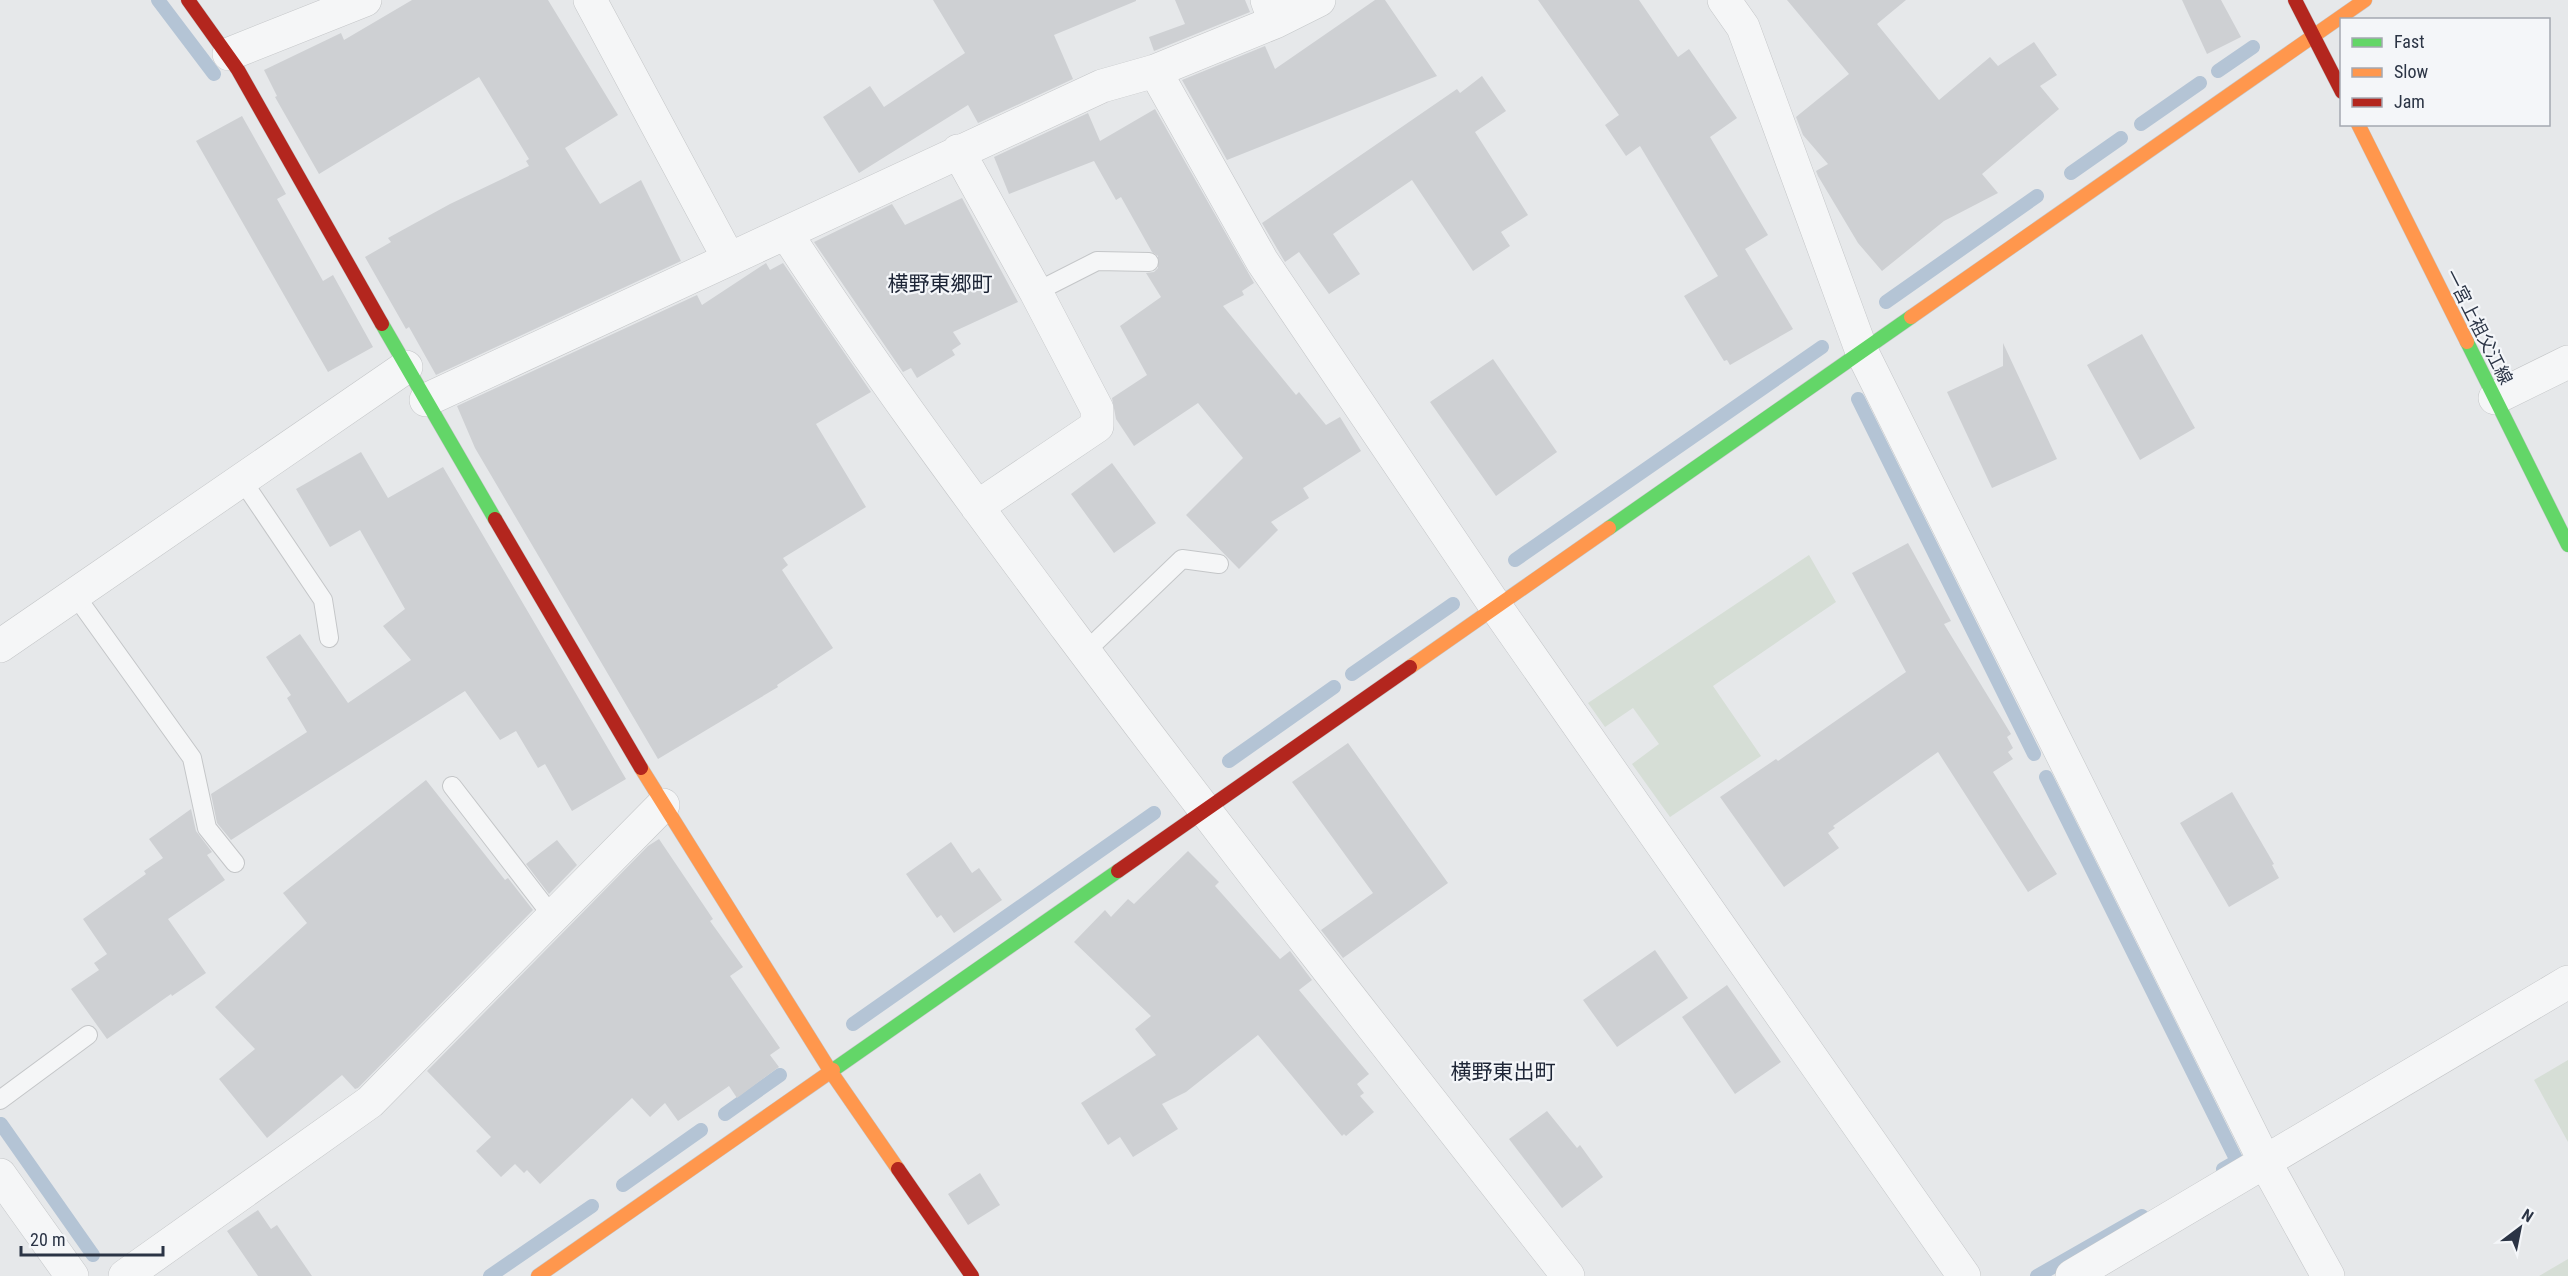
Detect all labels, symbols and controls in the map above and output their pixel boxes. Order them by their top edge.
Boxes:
legend [2340,18,2550,126]
text: Fast [2394,31,2425,52]
text: Slow [2394,61,2429,82]
text: Jam [2394,91,2425,112]
street label: 一宮上祖父江線 [2441,266,2517,388]
district label: 横野東郷町 [888,272,993,296]
district label: 横野東出町 [1451,1060,1556,1084]
north arrow [2490,1198,2550,1258]
text: N [2518,1205,2537,1226]
scale bar [21,1219,164,1257]
text: 20 m [30,1229,65,1250]

